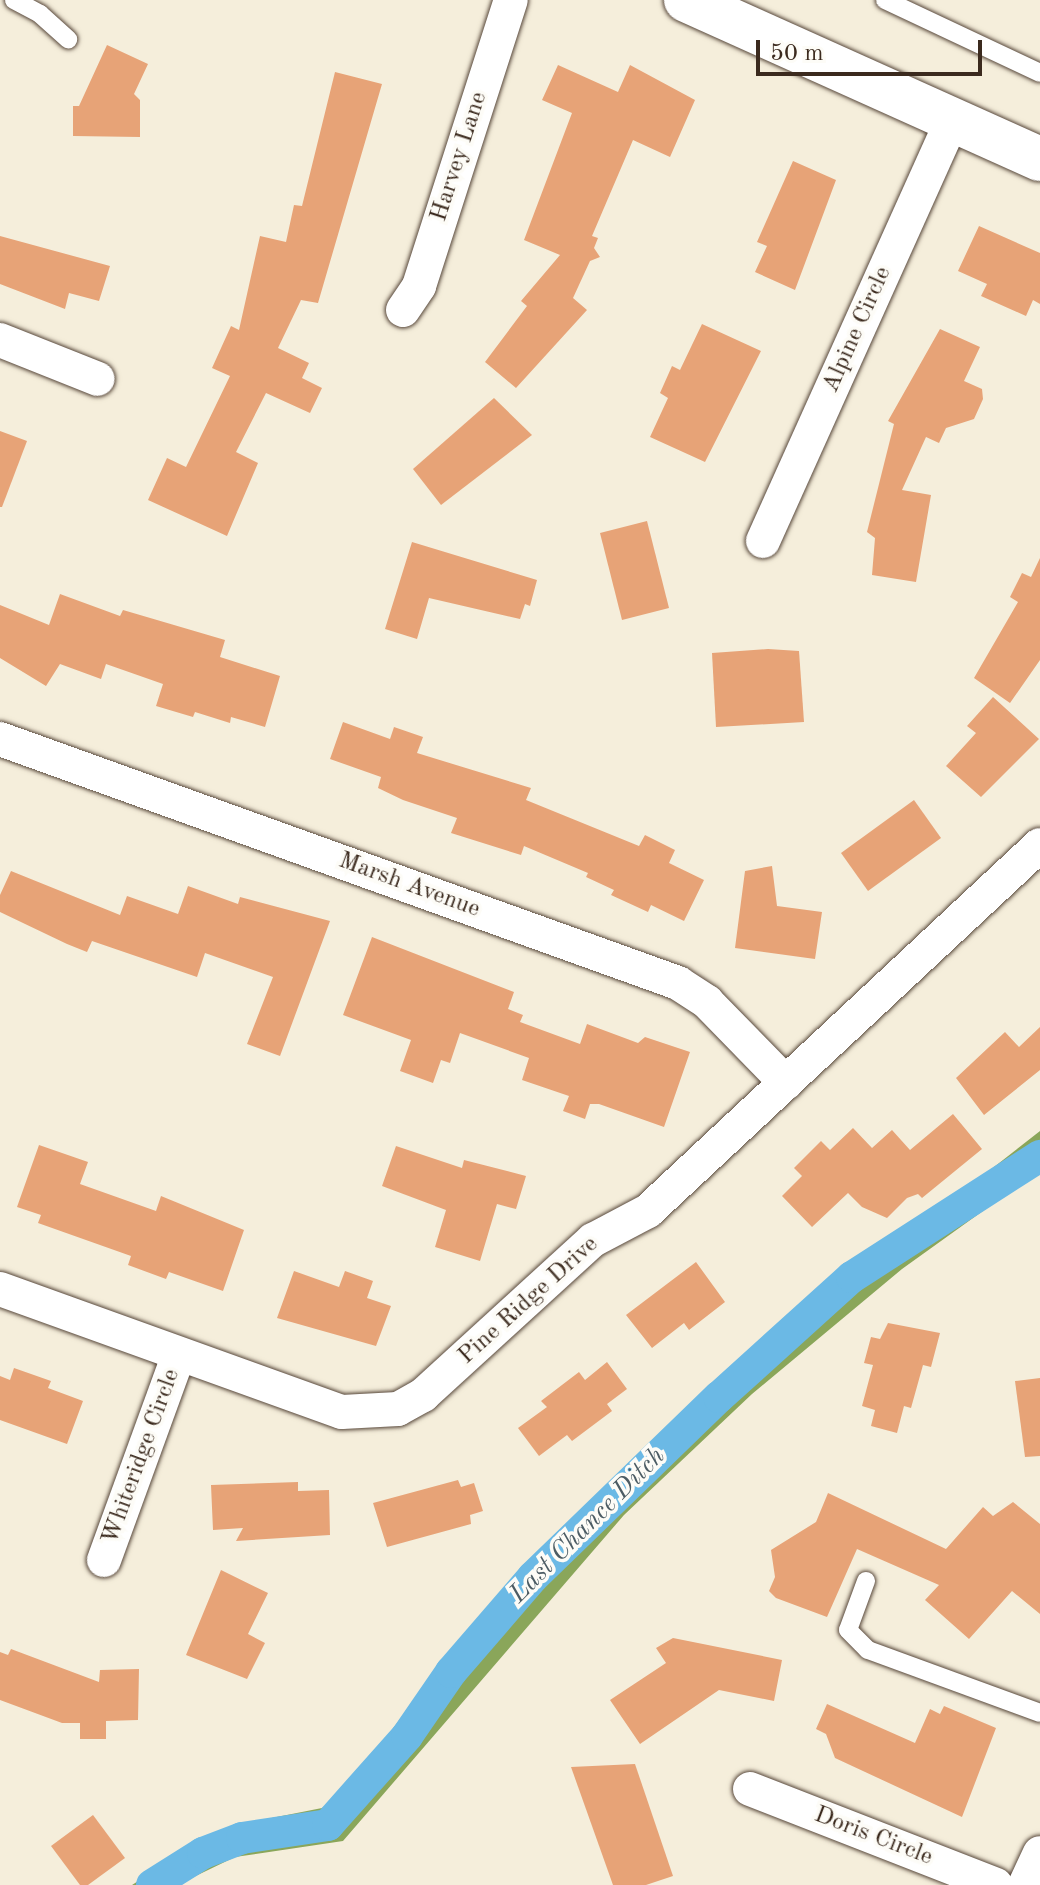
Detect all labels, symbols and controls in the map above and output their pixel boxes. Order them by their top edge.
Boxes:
scale bar [760,24,986,74]
text: 50 m [770,42,824,66]
street label: Harvey Lane [426,89,494,225]
street label: Alpine Circle [817,263,899,397]
street label: Marsh Avenue [334,847,484,925]
street label: Pine Ridge Drive [453,1231,605,1371]
street label: Whiteridge Circle [97,1365,187,1549]
water label: Last Chance Ditch [504,1442,672,1610]
street label: Doris Circle [810,1801,936,1873]

